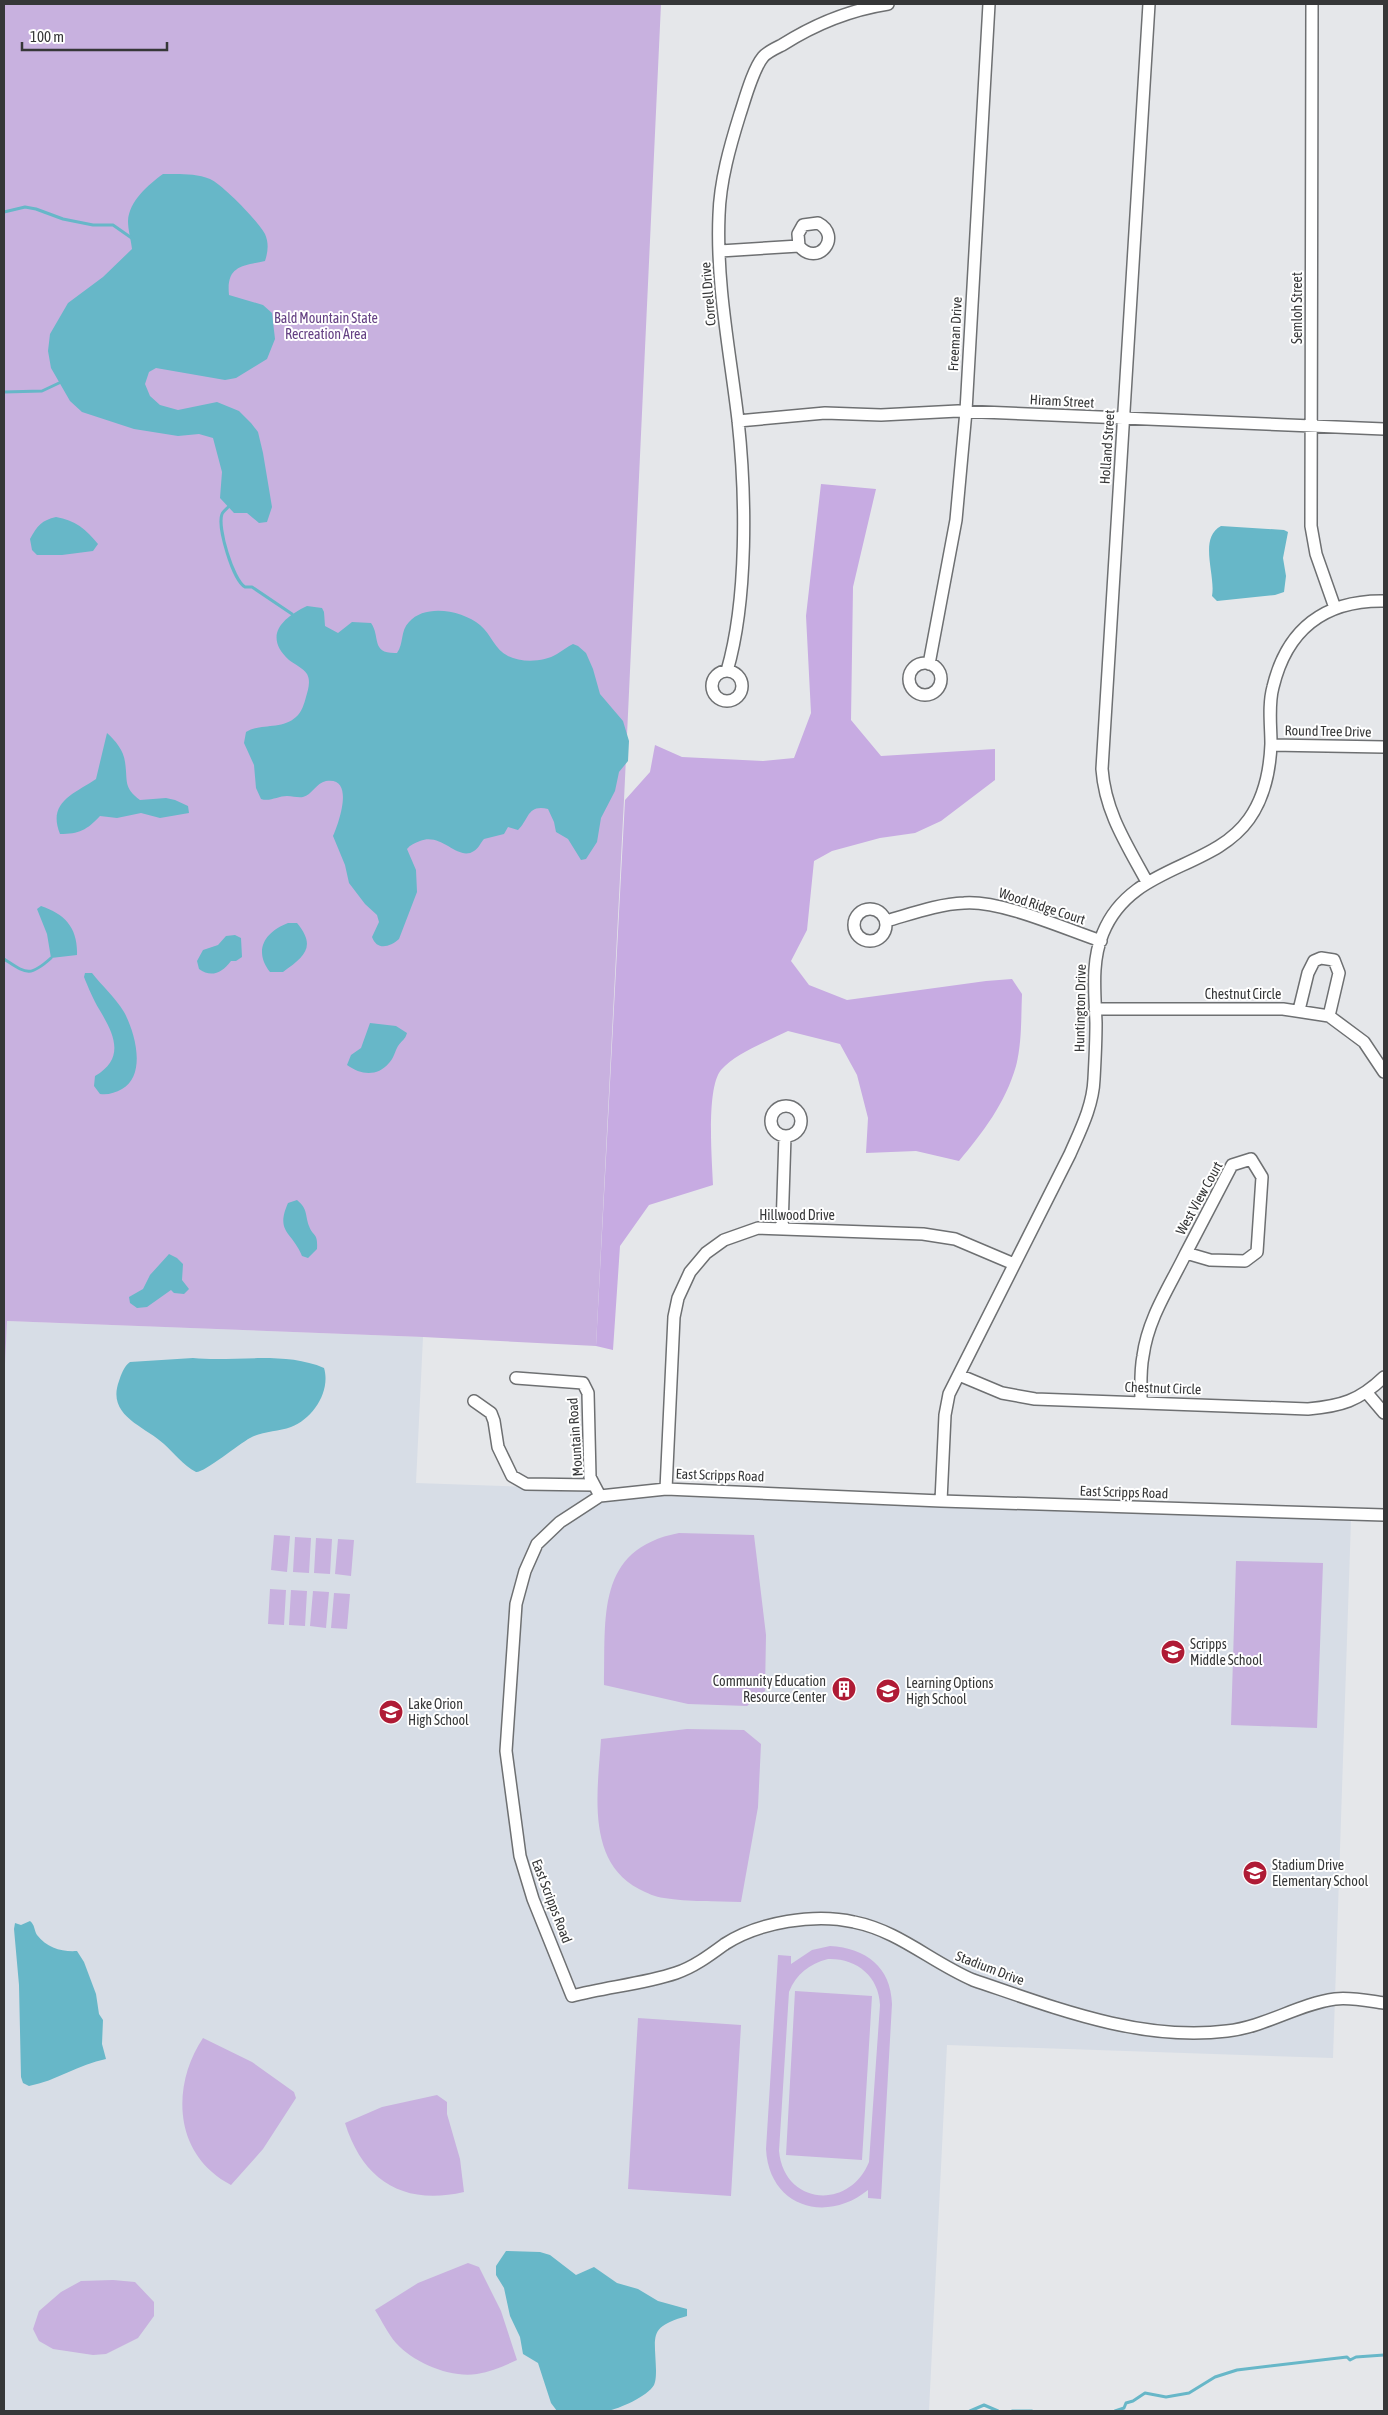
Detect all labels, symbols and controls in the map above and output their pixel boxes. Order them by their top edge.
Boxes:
scale bar [22,20,168,52]
text: 100 m [30,28,64,45]
street label: Correll Drive [697,261,719,327]
street label: Semloh Street [1289,272,1305,344]
street label: Freeman Drive [945,296,965,372]
park label: Bald Mountain State Recreation Area [274,310,378,342]
street label: Hiram Street [1029,391,1095,411]
street label: Holland Street [1096,409,1118,485]
street label: Round Tree Drive [1284,722,1372,740]
street label: Wood Ridge Court [997,884,1087,928]
street label: Huntington Drive [1071,964,1089,1052]
street label: Chestnut Circle [1205,986,1281,1002]
street label: West View Court [1172,1159,1226,1237]
street label: Hillwood Drive [759,1207,835,1223]
street label: Chestnut Circle [1124,1379,1202,1397]
street label: Mountain Road [564,1397,586,1477]
street label: East Scripps Road [675,1465,765,1485]
street label: East Scripps Road [1079,1482,1169,1502]
place label: Scripps Middle School [1190,1636,1263,1668]
school or university icon: Scripps Middle School [1160,1639,1186,1665]
place label: Community Education Resource Center [713,1673,827,1705]
place label: Learning Options High School [906,1675,994,1707]
building icon: Community Education Resource Center [831,1676,857,1702]
school or university icon: Learning Options High School [875,1678,901,1704]
place label: Lake Orion High School [408,1696,469,1728]
school or university icon: Lake Orion High School [378,1699,404,1725]
street label: East Scripps Road [529,1857,575,1945]
place label: Stadium Drive Elementary School [1272,1857,1368,1889]
school or university icon: Stadium Drive Elementary School [1242,1860,1268,1886]
street label: Stadium Drive [953,1948,1027,1988]

